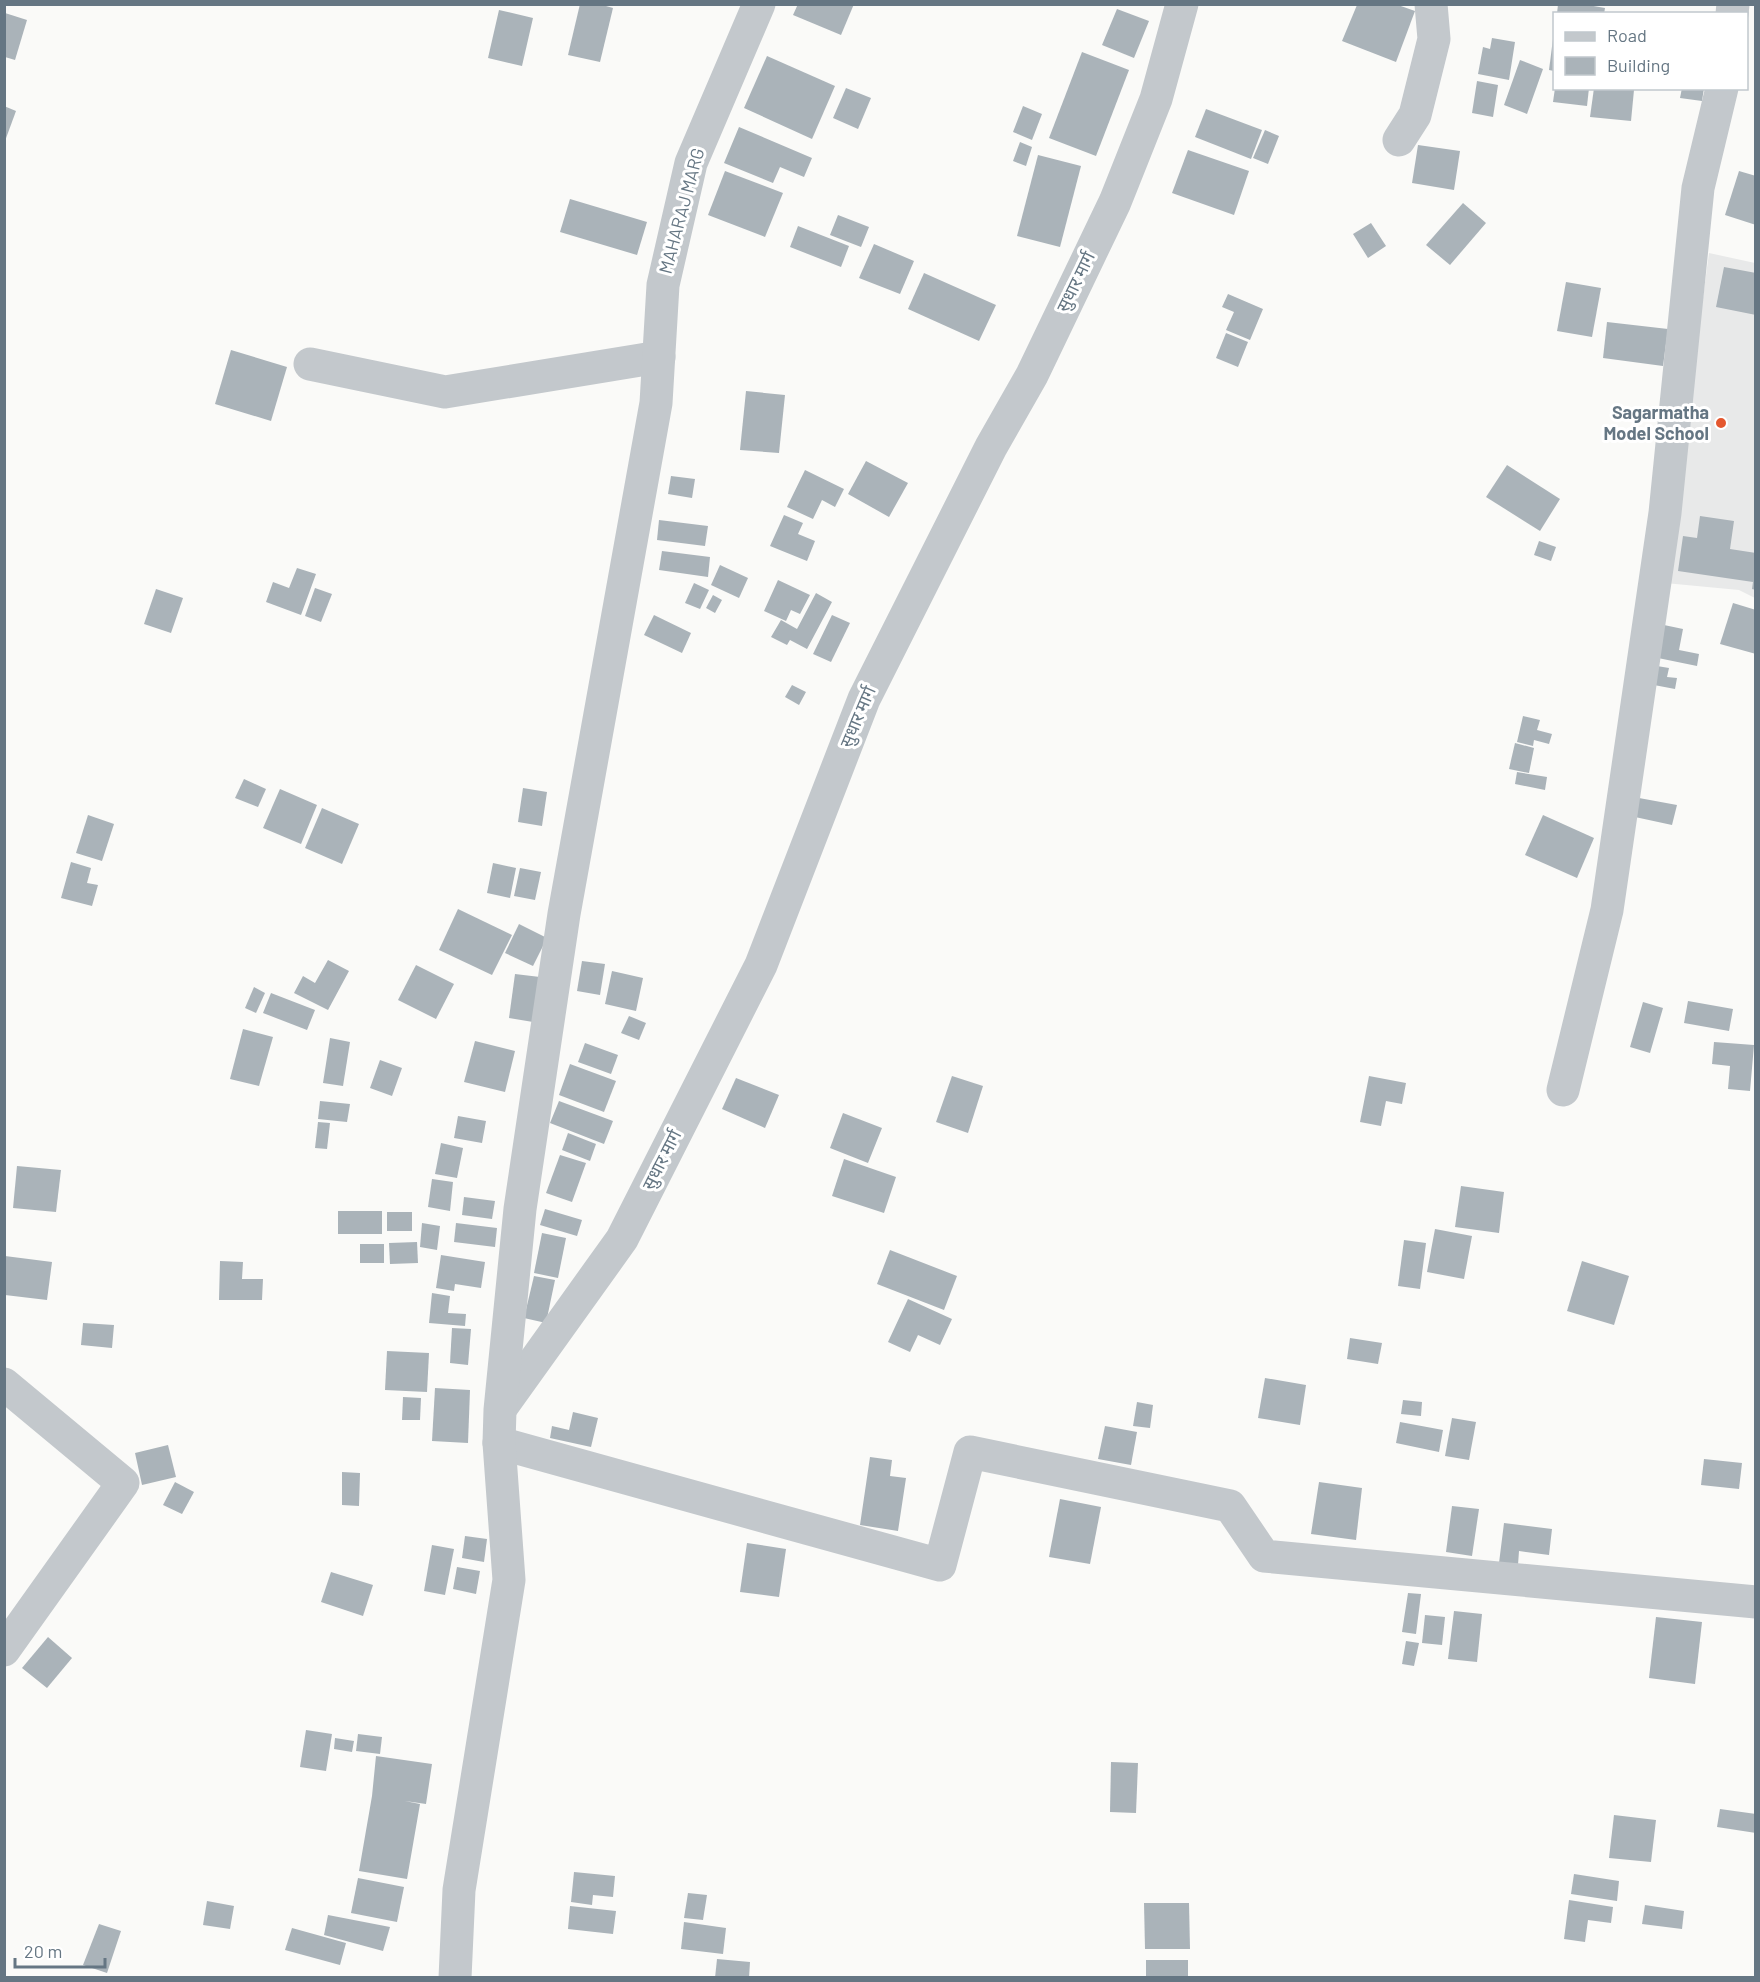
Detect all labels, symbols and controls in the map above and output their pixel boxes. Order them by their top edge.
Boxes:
legend [1553,12,1748,90]
text: Road [1607,24,1647,46]
text: Building [1607,54,1670,76]
street label: MAHARAJ MARG [654,145,708,276]
street label: सुधार मार्ग [1051,247,1101,316]
place label: Sagarmatha Model School [1603,401,1709,444]
marker: Sagarmatha Model School [1714,416,1728,430]
street label: सुधार मार्ग [834,682,882,751]
street label: सुधार मार्ग [637,1125,688,1194]
scale bar [15,1931,105,1969]
text: 20 m [24,1940,62,1962]

